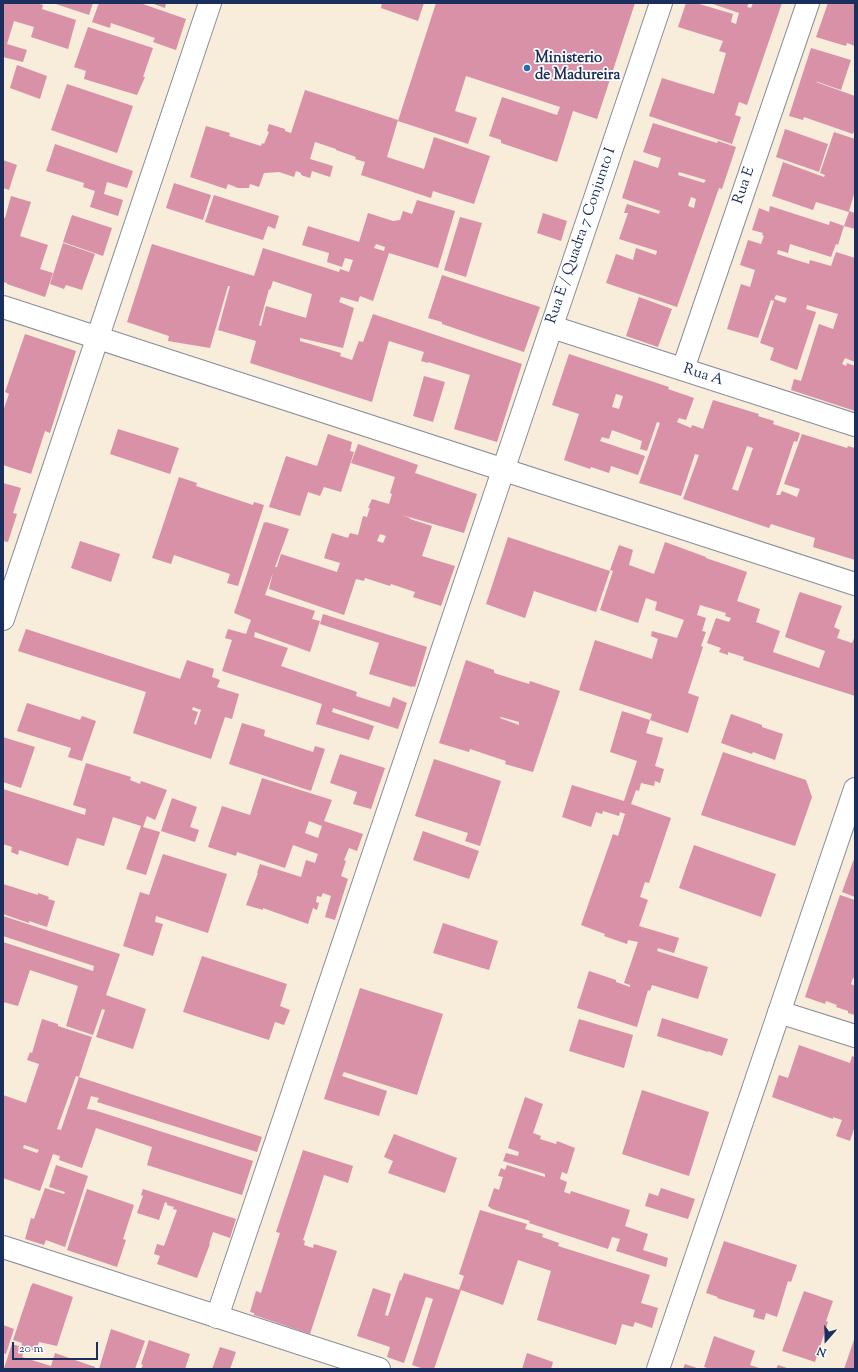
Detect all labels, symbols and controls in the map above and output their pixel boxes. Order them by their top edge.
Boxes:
place label: Ministerio de Madureira [535,50,620,85]
marker: Ministerio de Madureira [522,63,532,73]
street label: Rua E / Quadra 7 Conjunto I [543,146,621,326]
street label: Rua E [730,165,760,207]
street label: Rua A [681,361,725,391]
north arrow [806,1320,846,1360]
scale bar [14,1334,100,1360]
text: 20 m [19,1340,43,1358]
text: N [815,1342,829,1360]

